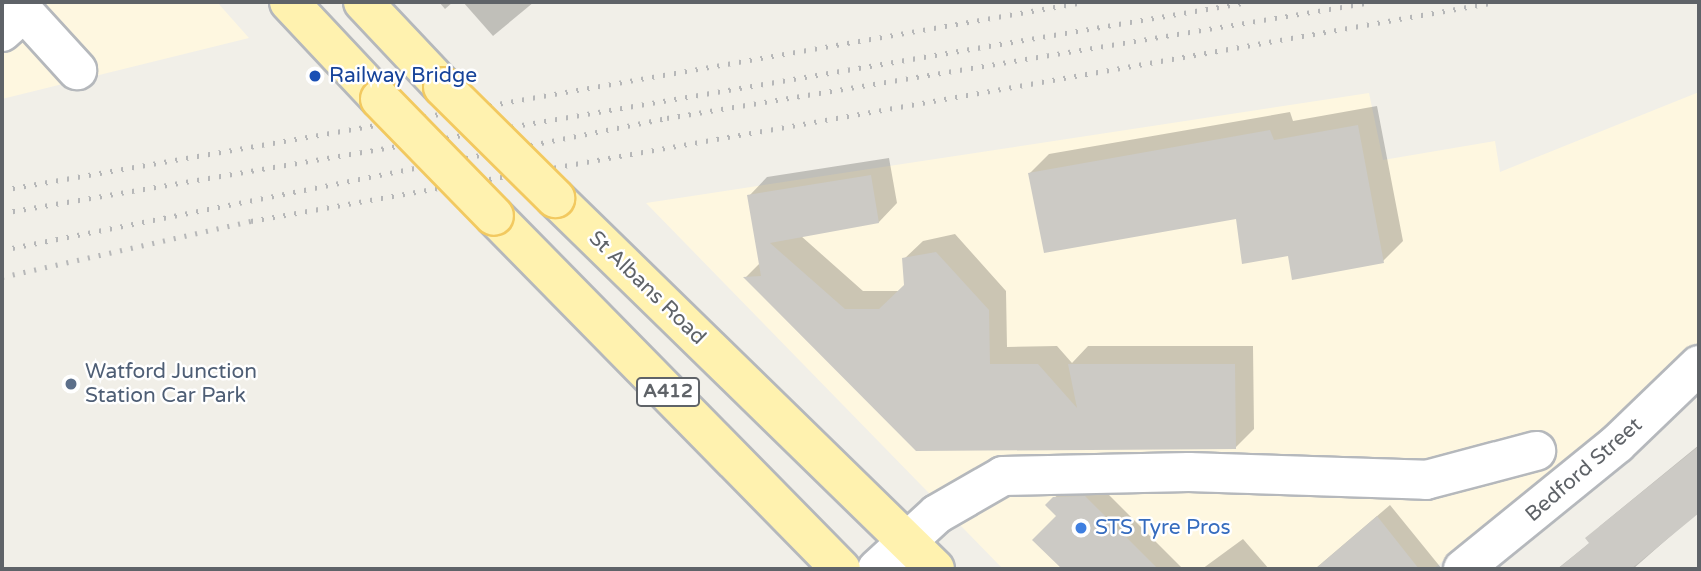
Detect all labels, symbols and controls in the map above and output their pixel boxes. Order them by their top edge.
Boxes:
place label: Railway Bridge [329,63,477,89]
marker: Railway Bridge [307,68,323,84]
street label: St Albans Road [583,226,711,350]
place label: Watford Junction Station Car Park [85,359,257,409]
marker: Watford Junction Station Car Park [63,376,79,392]
road number: A412 [635,376,701,408]
street label: Bedford Street [1521,413,1647,527]
place label: STS Tyre Pros [1095,515,1231,541]
marker: STS Tyre Pros [1073,520,1089,536]

